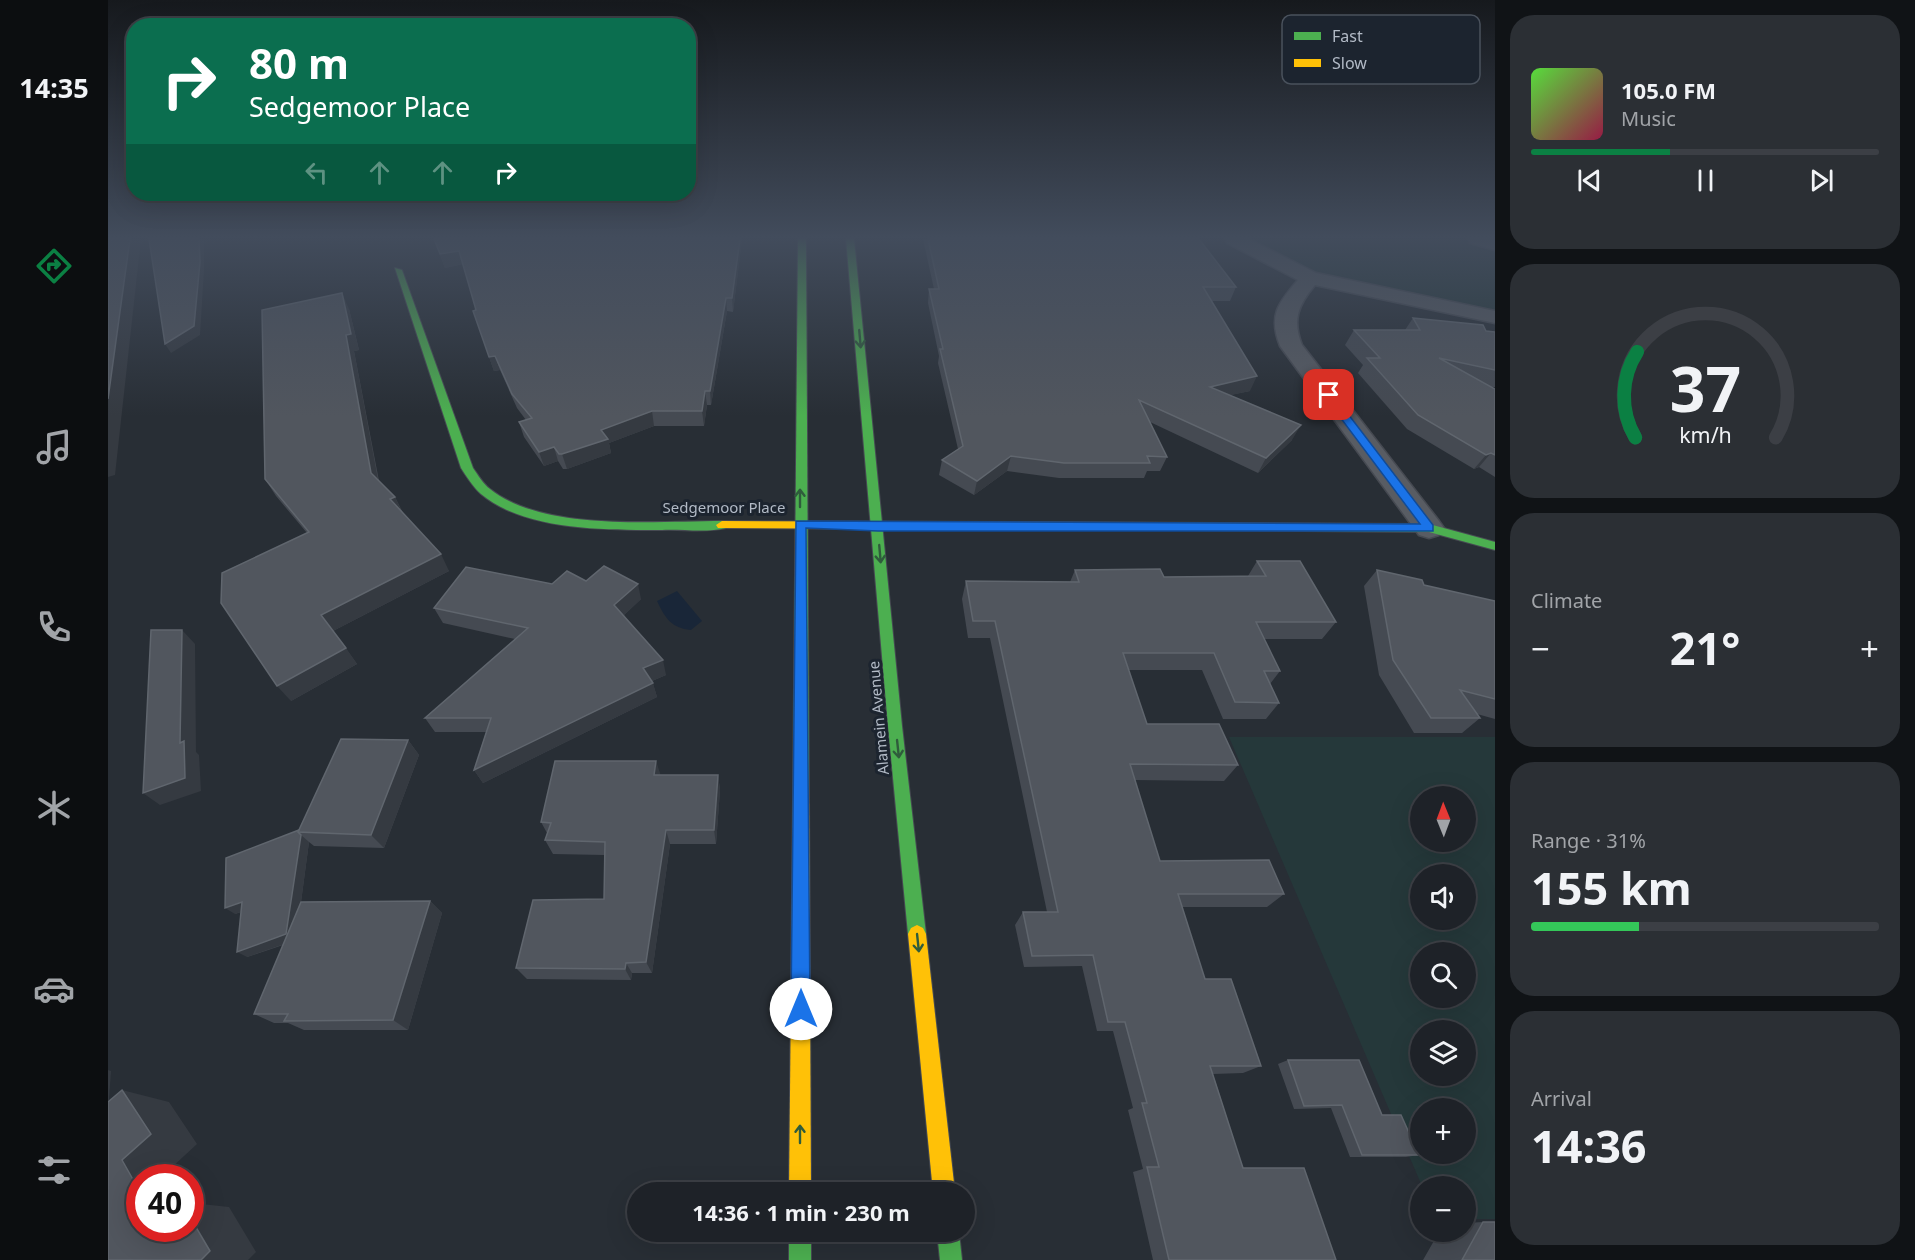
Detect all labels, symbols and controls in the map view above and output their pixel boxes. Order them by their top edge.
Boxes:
legend [1282,15,1480,84]
text: Fast [1332,25,1363,47]
text: 80 m [249,34,349,91]
icon: right [150,42,228,120]
text: Slow [1332,52,1367,74]
text: 14:35 [19,69,89,106]
text: 105.0 FM [1621,75,1716,105]
text: Sedgemoor Place [249,88,470,125]
text: Music [1621,105,1676,132]
icon: left [300,156,333,189]
icon: ahead [363,156,396,189]
icon: ahead [426,156,459,189]
icon: right [489,156,522,189]
icon: previous [1573,164,1606,197]
icon: pause [1689,164,1722,197]
icon: next [1805,164,1838,197]
icon: directions [33,245,75,287]
one-way arrow [855,329,866,349]
text: 37 [1669,345,1741,430]
pin [1303,369,1354,420]
icon: arrive [1312,378,1345,411]
text: km/h [1679,420,1731,449]
icon: music [33,426,75,468]
one-way arrow [794,489,806,509]
street label: Sedgemoor Place [663,497,785,517]
one-way arrow [875,544,886,564]
text: Climate [1531,587,1602,614]
icon: phone [33,606,75,648]
text: 21° [1670,617,1740,678]
text: − [1531,626,1550,671]
text: + [1860,626,1879,671]
street label: Alamein Avenue [863,660,893,776]
one-way arrow [892,738,903,758]
north arrow [1410,786,1476,852]
map controls [1410,786,1476,1242]
icon: climate [33,787,75,829]
text: Range · 31% [1531,827,1646,854]
text: 155 km [1531,857,1692,918]
button: sound [1410,864,1476,930]
one-way arrow [913,932,924,952]
button: search [1410,942,1476,1008]
icon: car [33,968,75,1010]
position arrow [769,977,833,1041]
button: layers [1410,1020,1476,1086]
text: Arrival [1531,1085,1592,1112]
button: + [1410,1098,1476,1164]
text: 14:36 [1531,1115,1647,1176]
one-way arrow [794,1125,806,1145]
icon: filters [33,1149,75,1191]
speed limit sign: 40 [126,1164,204,1242]
button: − [1410,1176,1476,1242]
text: 14:36 · 1 min · 230 m [692,1197,910,1227]

